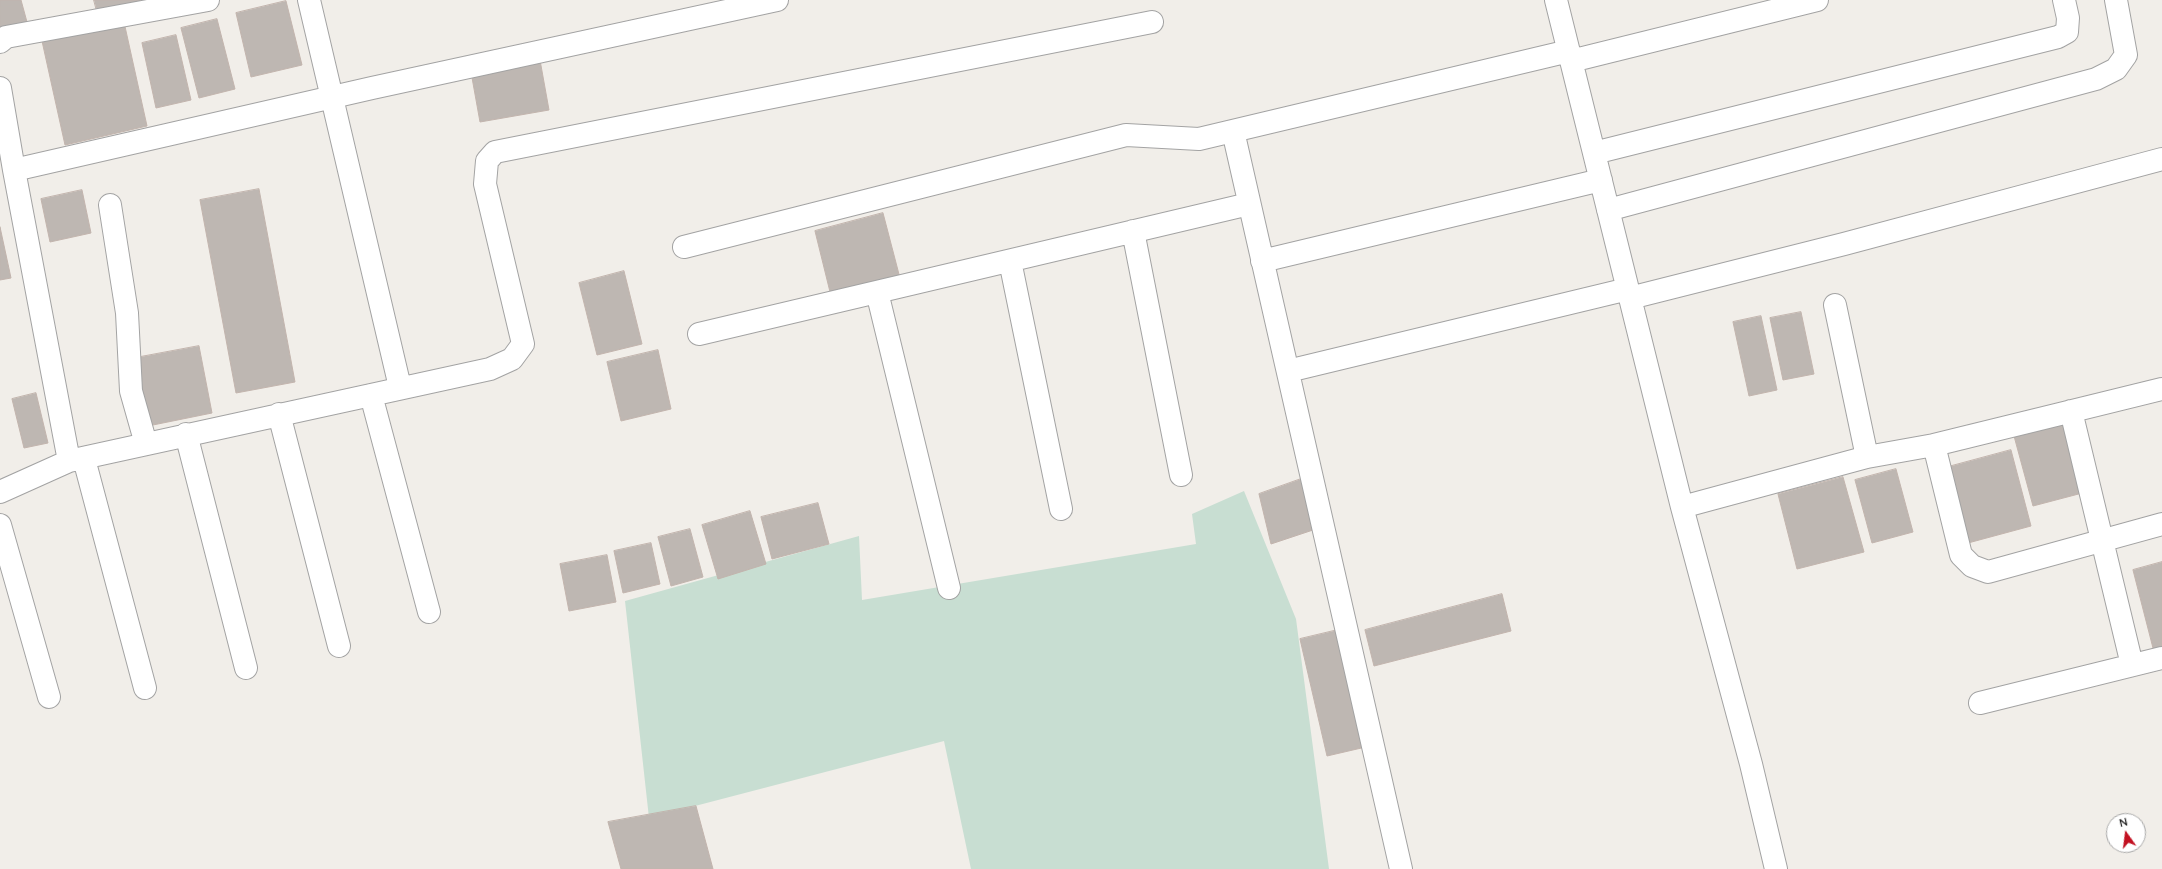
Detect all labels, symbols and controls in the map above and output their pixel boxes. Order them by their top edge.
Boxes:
north arrow [2106,813,2146,853]
text: N [2118,815,2129,830]

